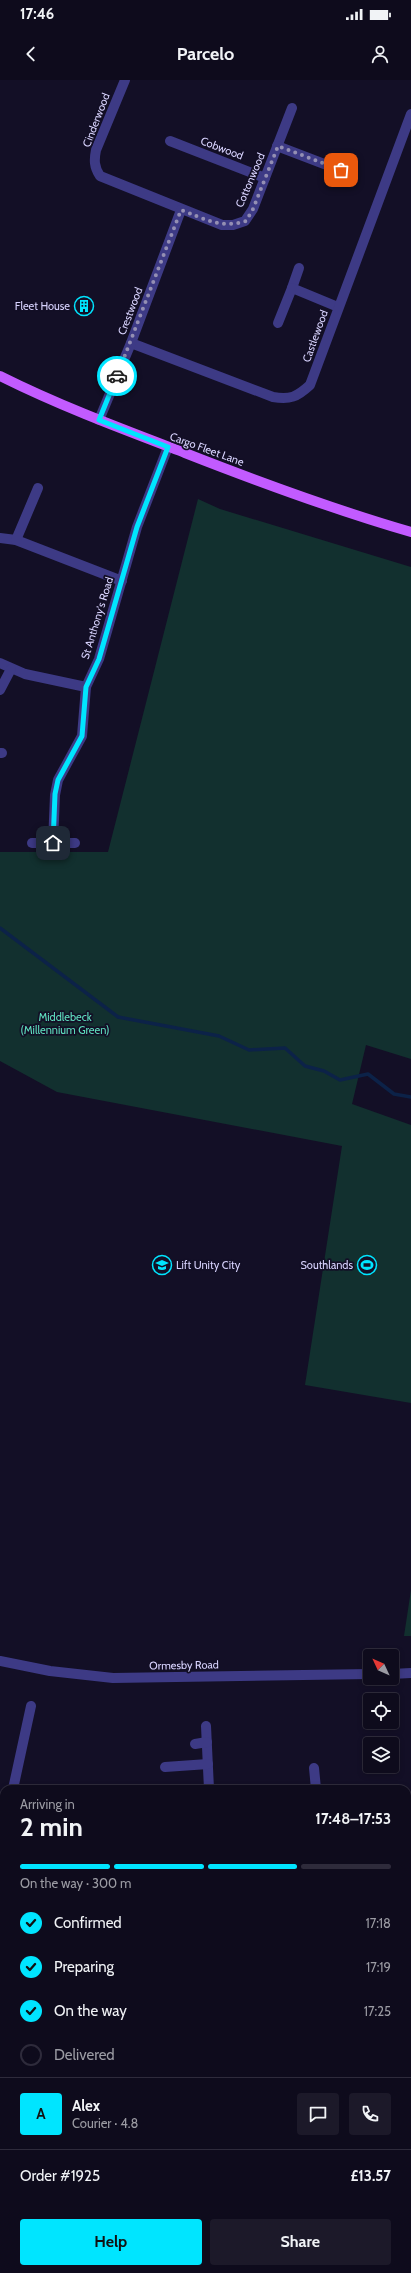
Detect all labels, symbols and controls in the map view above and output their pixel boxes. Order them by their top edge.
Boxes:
text: 17:46 [20,5,54,23]
icon: back [20,43,42,65]
text: Parcelo [177,43,234,65]
icon: person [369,43,391,65]
street label: Cinderwood [79,91,113,149]
street label: Cobwood [199,133,245,163]
street label: Cottonwood [232,150,268,210]
pin [324,153,358,187]
icon: bag [330,159,352,181]
street label: Crestwood [114,285,146,337]
building icon: Fleet House [73,295,95,317]
place label: Fleet House [15,299,70,313]
street label: Castlewood [299,308,331,364]
courier [97,356,137,396]
icon: car [106,365,128,387]
street label: Cargo Fleet Lane [168,429,246,469]
street label: St Anthony's Road [78,575,116,661]
pin [36,826,70,860]
icon: home [42,832,64,854]
park label: Middlebeck (Millennium Green) [21,1010,109,1037]
school or university icon: Lift Unity City [151,1254,173,1276]
sports icon: Southlands [356,1254,378,1276]
place label: Lift Unity City [176,1258,241,1272]
place label: Southlands [300,1258,353,1272]
north arrow [363,1649,399,1685]
map controls [363,1649,399,1773]
street label: Ormesby Road [149,1657,219,1673]
button: locate [363,1693,399,1729]
button: layers [363,1737,399,1773]
text: Arriving in [20,1796,75,1812]
text: 17:48–17:53 [315,1810,391,1828]
text: 2 min [20,1811,83,1843]
text: On the way · 300 m [20,1875,132,1891]
icon: check [20,1912,42,1934]
text: Confirmed [54,1914,122,1932]
text: 17:18 [365,1915,391,1931]
icon: check [20,1956,42,1978]
text: Preparing [54,1958,114,1976]
text: 17:19 [366,1959,391,1975]
icon: check [20,2000,42,2022]
text: On the way [54,2002,127,2020]
text: 17:25 [364,2003,391,2019]
text: Delivered [54,2046,115,2064]
button: chat [297,2093,339,2135]
button: phone [349,2093,391,2135]
text: Alex [72,2097,100,2115]
text: A [36,2105,46,2123]
text: Courier · 4.8 [72,2115,138,2131]
text: Order #1925 [20,2167,100,2185]
text: £13.57 [351,2167,391,2185]
button: Help [20,2219,202,2265]
button: Share [210,2219,391,2265]

